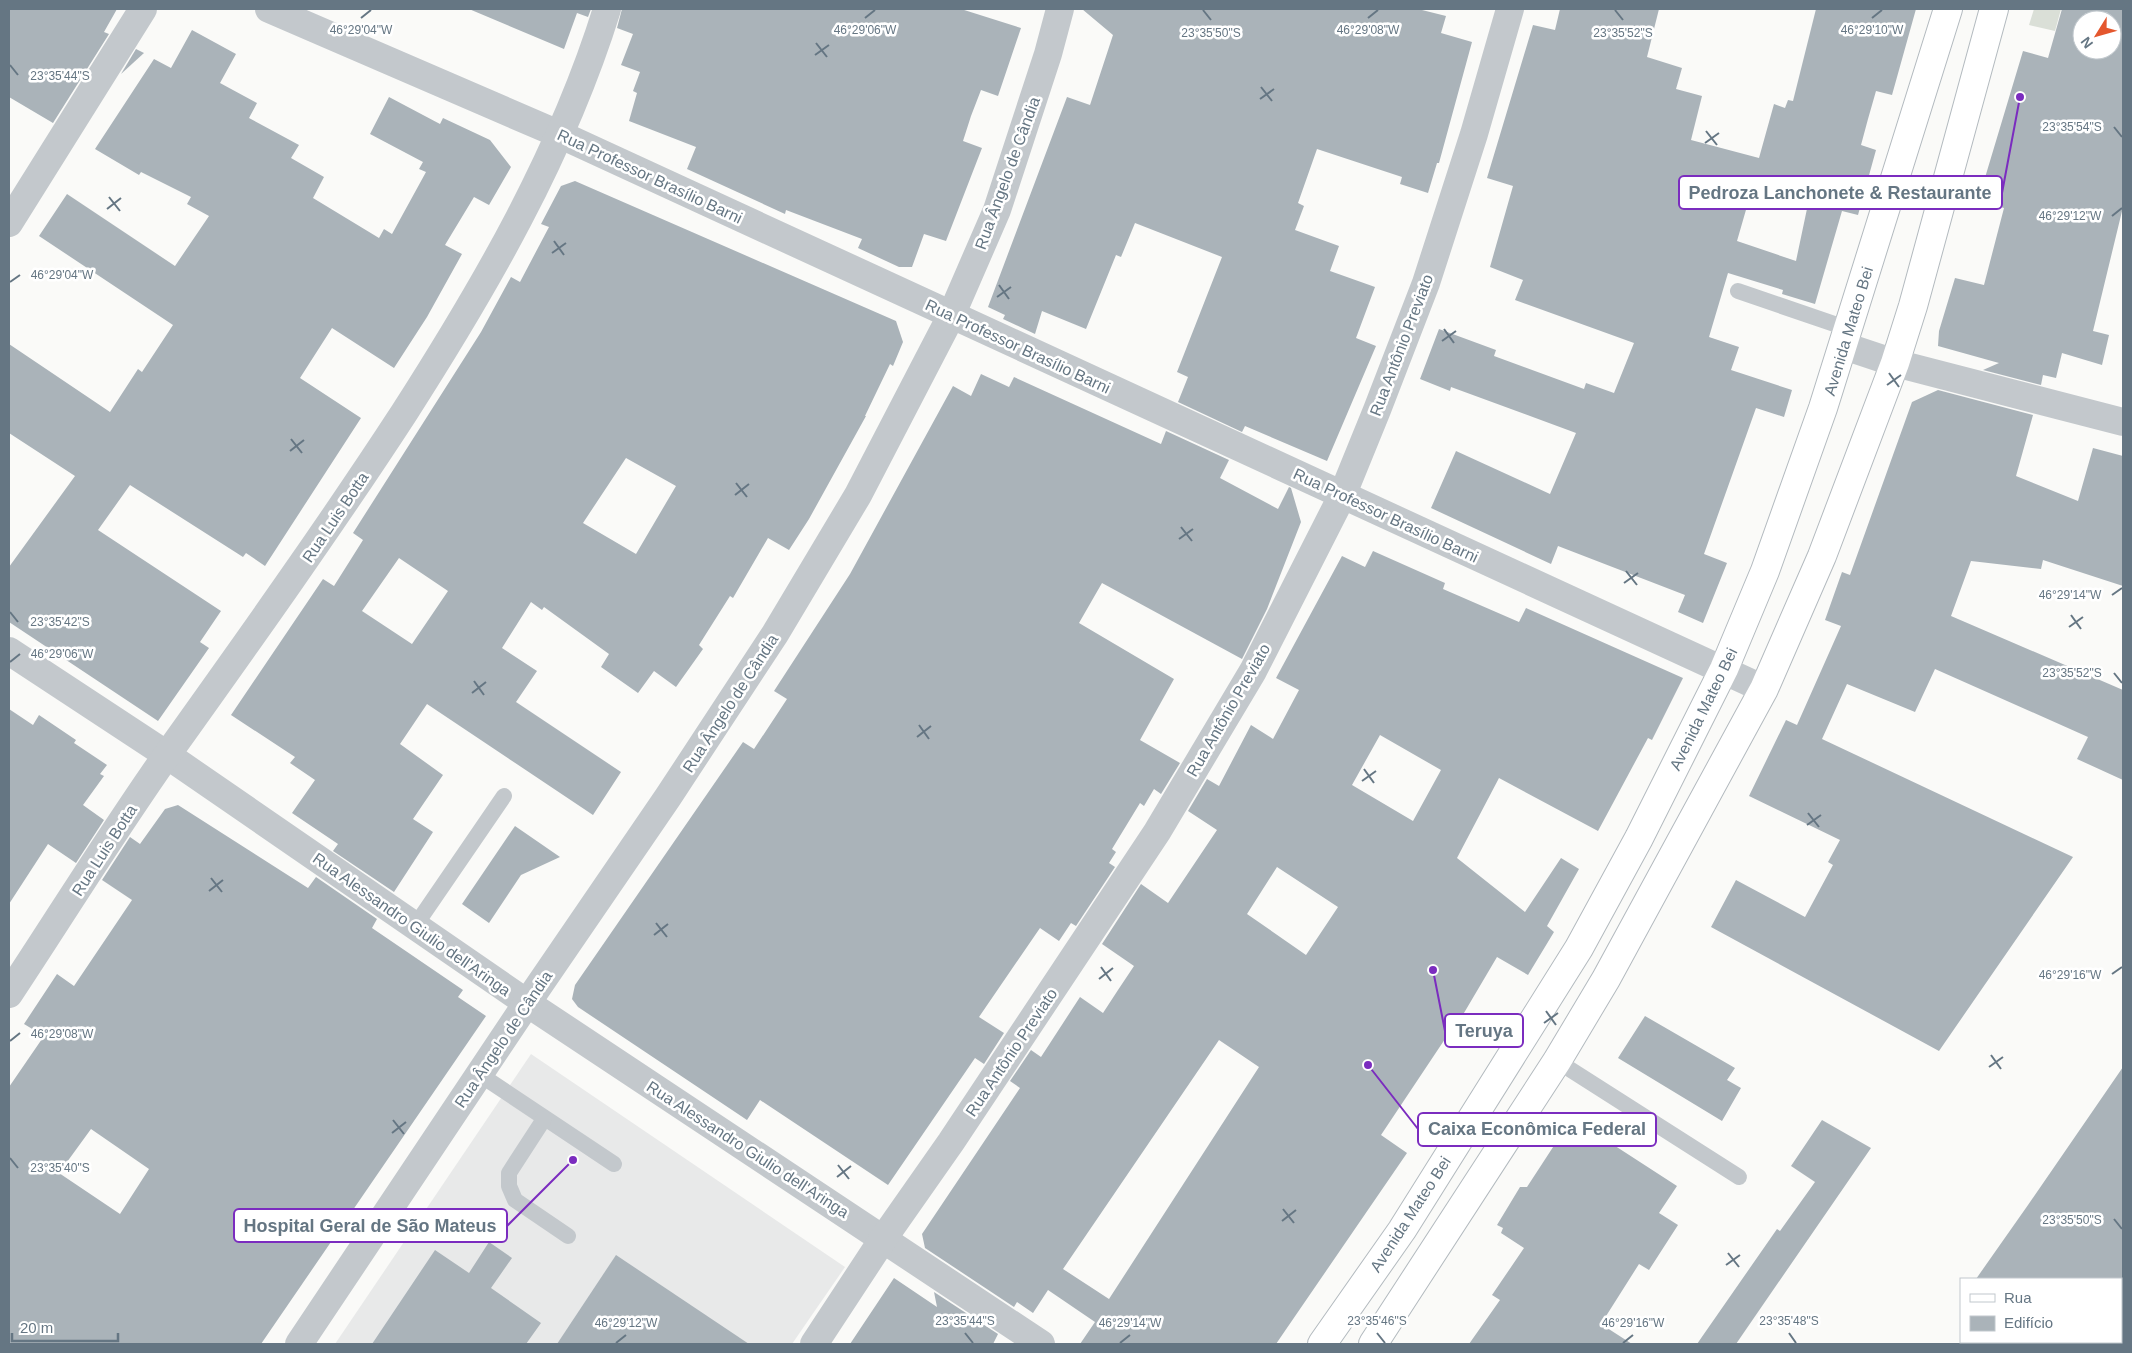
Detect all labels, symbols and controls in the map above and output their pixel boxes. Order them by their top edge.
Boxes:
north arrow [2072,10,2122,60]
text: 46°29'04"W [330,23,393,37]
text: 46°29'06"W [834,23,897,37]
text: 46°29'08"W [1337,23,1400,37]
text: 46°29'10"W [1841,23,1904,37]
text: 23°35'50"S [1181,26,1241,40]
text: 23°35'52"S [1593,26,1653,40]
text: N [2077,34,2096,52]
text: 23°35'44"S [30,69,90,83]
street label: Rua Ângelo de Cândia [971,94,1043,252]
text: 23°35'54"S [2042,120,2102,134]
street label: Rua Professor Brasílio Barni [555,126,745,227]
callout: Pedroza Lanchonete & Restaurante [1679,176,2002,209]
text: Pedroza Lanchonete & Restaurante [1688,183,1992,203]
text: 46°29'12"W [2039,209,2102,223]
street label: Avenida Mateo Bei [1821,265,1876,398]
text: 46°29'04"W [31,268,94,282]
street label: Rua Antônio Previato [1367,272,1436,418]
street label: Rua Professor Brasílio Barni [923,296,1113,397]
street label: Rua Professor Brasílio Barni [1291,465,1481,566]
street label: Rua Luis Botta [299,469,372,566]
text: 46°29'14"W [2039,588,2102,602]
text: 23°35'42"S [30,615,90,629]
street label: Rua Ângelo de Cândia [679,631,781,775]
street label: Rua Antônio Previato [1183,641,1273,780]
street label: Avenida Mateo Bei [1666,645,1740,773]
text: 46°29'06"W [31,647,94,661]
text: 23°35'52"S [2042,666,2102,680]
street label: Rua Luis Botta [69,802,140,899]
street label: Rua Alessandro Giulio dell'Aringa [310,849,514,999]
street label: Rua Ângelo de Cândia [451,967,556,1111]
text: 46°29'16"W [2039,968,2102,982]
street label: Rua Antônio Previato [962,985,1061,1119]
callout: Teruya [1445,1014,1523,1047]
text: Teruya [1455,1021,1514,1041]
text: 46°29'08"W [31,1027,94,1041]
street label: Rua Alessandro Giulio dell'Aringa [644,1078,852,1221]
callout: Caixa Econômica Federal [1418,1113,1656,1146]
text: Caixa Econômica Federal [1428,1119,1646,1139]
street label: Avenida Mateo Bei [1367,1153,1454,1275]
text: 23°35'40"S [30,1161,90,1175]
callout: Hospital Geral de São Mateus [234,1209,507,1242]
text: 23°35'50"S [2042,1213,2102,1227]
text: Hospital Geral de São Mateus [243,1216,497,1236]
legend [1960,1278,2122,1343]
text: Rua [2004,1289,2032,1306]
scale bar [12,1310,119,1342]
text: 23°35'44"S [935,1314,995,1328]
text: 23°35'46"S [1347,1314,1407,1328]
text: 23°35'48"S [1759,1314,1819,1328]
text: Edifício [2004,1314,2053,1331]
text: 46°29'12"W [595,1316,658,1330]
text: 46°29'14"W [1099,1316,1162,1330]
text: 46°29'16"W [1602,1316,1665,1330]
text: 20 m [20,1319,53,1336]

